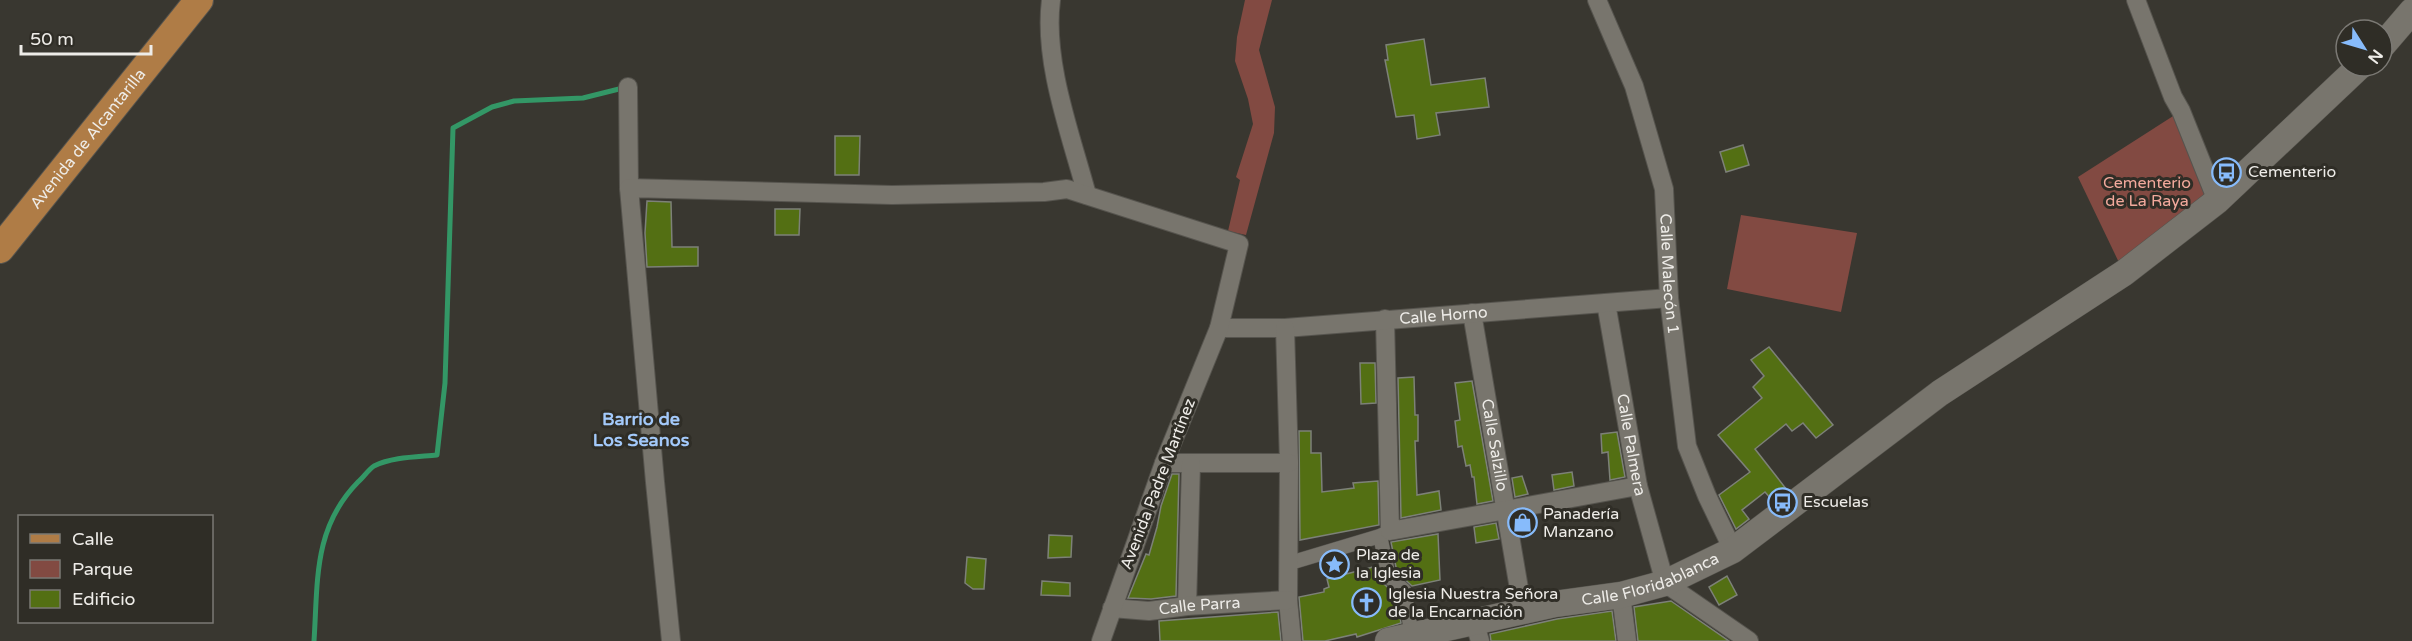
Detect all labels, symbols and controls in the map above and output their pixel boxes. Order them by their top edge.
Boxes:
scale bar [21,18,152,56]
north arrow [2334,18,2394,78]
text: 50 m [30,28,74,50]
text: N [2363,45,2387,68]
street label: Avenida de Alcantarilla [26,65,150,213]
bus stop icon: Cementerio [2211,156,2243,188]
place label: Cementerio [2248,162,2336,182]
park label: Cementerio de La Raya [2103,173,2191,211]
street label: Calle Malecón 1 [1655,213,1683,335]
street label: Calle Horno [1399,302,1488,329]
street label: Calle Palmera [1612,392,1650,498]
street label: Avenida Padre Martínez [1116,396,1200,572]
street label: Calle Salzillo [1477,397,1512,493]
district label: Barrio de Los Seanos [593,408,690,451]
bus stop icon: Escuelas [1766,486,1798,518]
place label: Escuelas [1803,492,1869,512]
place label: Panadería Manzano [1543,504,1619,542]
shop icon: Panadería Manzano [1506,507,1538,539]
legend [18,515,213,623]
text: Calle [72,528,114,550]
place label: Plaza de la Iglesia [1356,545,1421,583]
place icon: Plaza de la Iglesia [1319,548,1351,580]
street label: Calle Floridablanca [1580,548,1722,610]
text: Parque [72,558,133,580]
place label: Iglesia Nuestra Señora de la Encarnación [1388,584,1558,622]
church icon: Iglesia Nuestra Señora de la Encarnación [1351,587,1383,619]
text: Edificio [72,588,136,610]
street label: Calle Parra [1158,593,1241,620]

